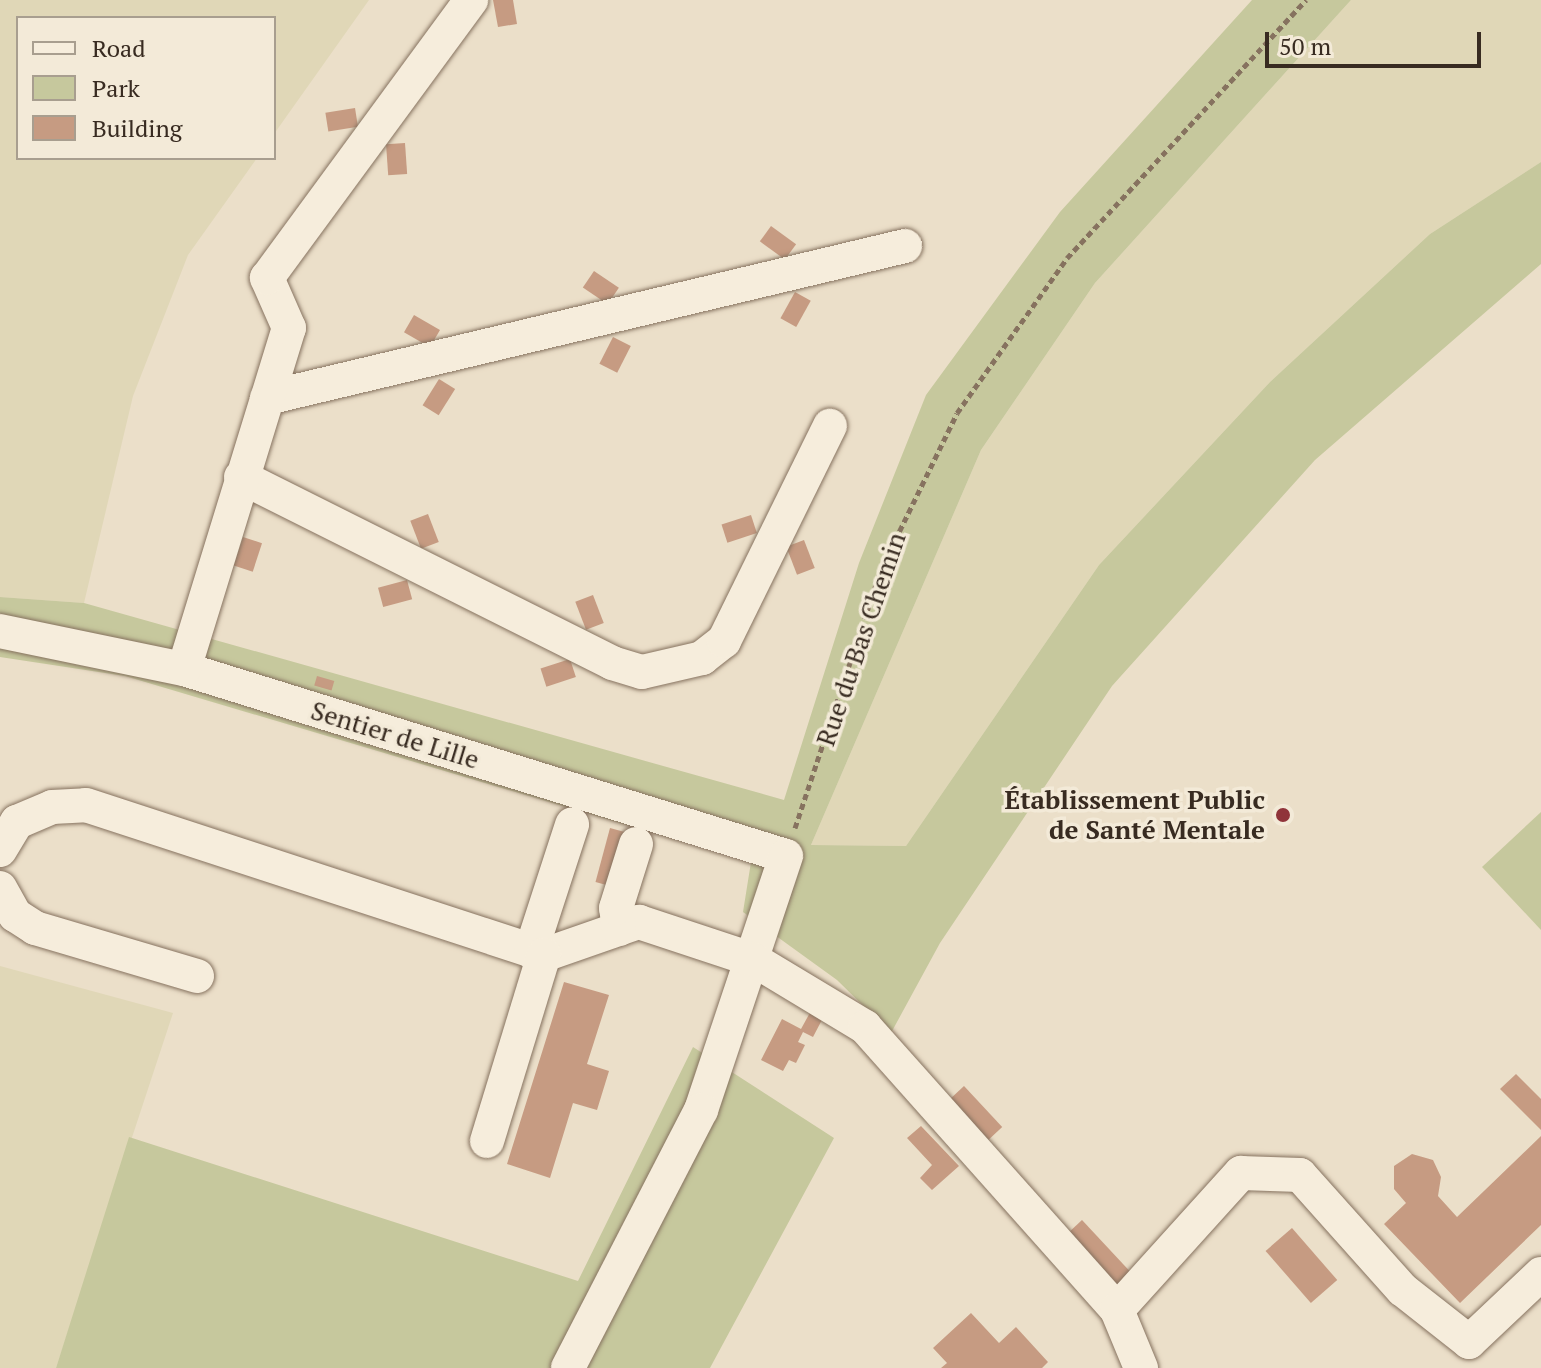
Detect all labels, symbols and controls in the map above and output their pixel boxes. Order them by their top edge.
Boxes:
legend [16,16,276,160]
scale bar [1269,16,1485,66]
text: 50 m [1279,30,1331,62]
text: Road [92,32,146,64]
text: Park [92,72,140,104]
text: Building [92,112,182,144]
street label: Rue du Bas Chemin [810,528,912,750]
street label: Sentier de Lille [307,695,483,775]
place label: Établissement Public de Santé Mentale [1005,784,1265,846]
marker: Établissement Public de Santé Mentale [1272,804,1294,826]

